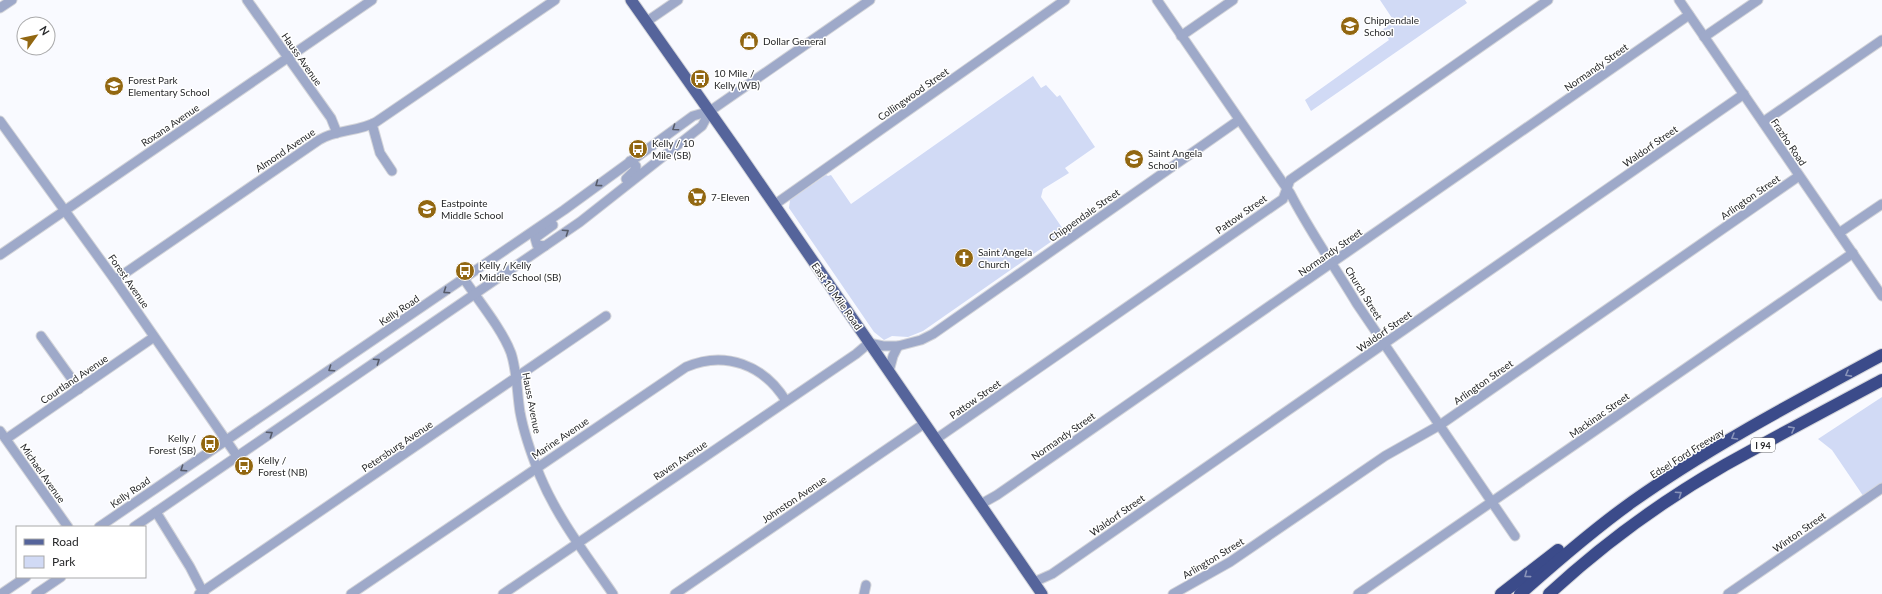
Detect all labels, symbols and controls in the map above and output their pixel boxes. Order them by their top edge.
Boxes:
place label: Chippendale School [1364,14,1419,38]
school or university icon: Chippendale School [1339,15,1361,37]
north arrow [16,16,56,56]
text: N [37,23,53,37]
street label: Hauss Avenue [279,30,325,88]
shop icon: Dollar General [738,30,760,52]
place label: Dollar General [763,35,826,47]
street label: Normandy Street [1562,40,1630,93]
street label: Collingwood Street [875,65,951,123]
place label: 10 Mile / Kelly (WB) [714,67,760,91]
bus stop icon: 10 Mile / Kelly (WB) [689,68,711,90]
place label: Forest Park Elementary School [128,74,210,98]
school or university icon: Forest Park Elementary School [103,75,125,97]
street label: Roxana Avenue [139,101,201,149]
street label: Frazho Road [1769,116,1809,168]
street label: Waldorf Street [1620,122,1680,169]
one-way arrow [673,123,680,130]
street label: Almond Avenue [253,126,317,174]
place label: Kelly / 10 Mile (SB) [652,137,695,161]
bus stop icon: Kelly / 10 Mile (SB) [627,138,649,160]
place label: Saint Angela School [1148,147,1202,171]
school or university icon: Saint Angela School [1123,148,1145,170]
street label: Arlington Street [1718,172,1782,222]
one-way arrow [595,179,602,187]
supermarket icon: 7-Eleven [686,186,708,208]
street label: Chippendale Street [1046,186,1122,244]
place label: 7-Eleven [711,191,750,203]
street label: Pattow Street [1213,192,1269,236]
place label: Eastpointe Middle School [441,197,503,221]
school or university icon: Eastpointe Middle School [416,198,438,220]
street label: Normandy Street [1296,225,1364,278]
one-way arrow [561,230,568,237]
place label: Saint Angela Church [978,246,1032,270]
church icon: Saint Angela Church [953,247,975,269]
street label: Forest Avenue [106,252,152,310]
place label: Kelly / Kelly Middle School (SB) [479,259,562,283]
bus stop icon: Kelly / Kelly Middle School (SB) [454,260,476,282]
street label: East 10 Mile Road [809,260,865,332]
street label: Church Street [1343,264,1385,322]
one-way arrow [443,286,450,294]
street label: Kelly Road [377,292,421,328]
street label: Waldorf Street [1354,307,1414,354]
street label: Courtland Avenue [38,352,110,406]
street label: Arlington Street [1451,357,1515,407]
one-way arrow [373,358,380,365]
one-way arrow [328,364,335,371]
one-way arrow [1845,369,1852,376]
street label: Hauss Avenue [520,371,544,435]
street label: Pattow Street [947,377,1003,421]
street label: Mackinac Street [1567,390,1632,440]
street label: Normandy Street [1029,409,1097,462]
street label: Marine Avenue [529,414,591,462]
street label: Petersburg Avenue [359,418,435,474]
street label: Edsel Ford Freeway [1648,425,1727,481]
one-way arrow [1787,426,1795,434]
place label: Kelly / Forest (SB) [149,432,196,456]
one-way arrow [265,432,272,439]
one-way arrow [1731,432,1738,439]
bus stop icon: Kelly / Forest (SB) [199,433,221,455]
street label: Raven Avenue [651,438,709,482]
road number: I 94 [1751,438,1775,452]
street label: Michael Avenue [18,441,68,505]
place label: Kelly / Forest (NB) [258,454,308,478]
bus stop icon: Kelly / Forest (NB) [233,455,255,477]
one-way arrow [180,464,187,472]
street label: Johnston Avenue [759,473,829,525]
street label: Kelly Road [108,474,152,510]
street label: Waldorf Street [1087,491,1147,538]
one-way arrow [1675,491,1682,499]
street label: Winton Street [1770,509,1828,555]
legend [16,526,146,578]
text: Road [52,534,79,549]
street label: Arlington Street [1180,535,1246,581]
text: Park [52,554,76,569]
one-way arrow [1524,570,1531,577]

